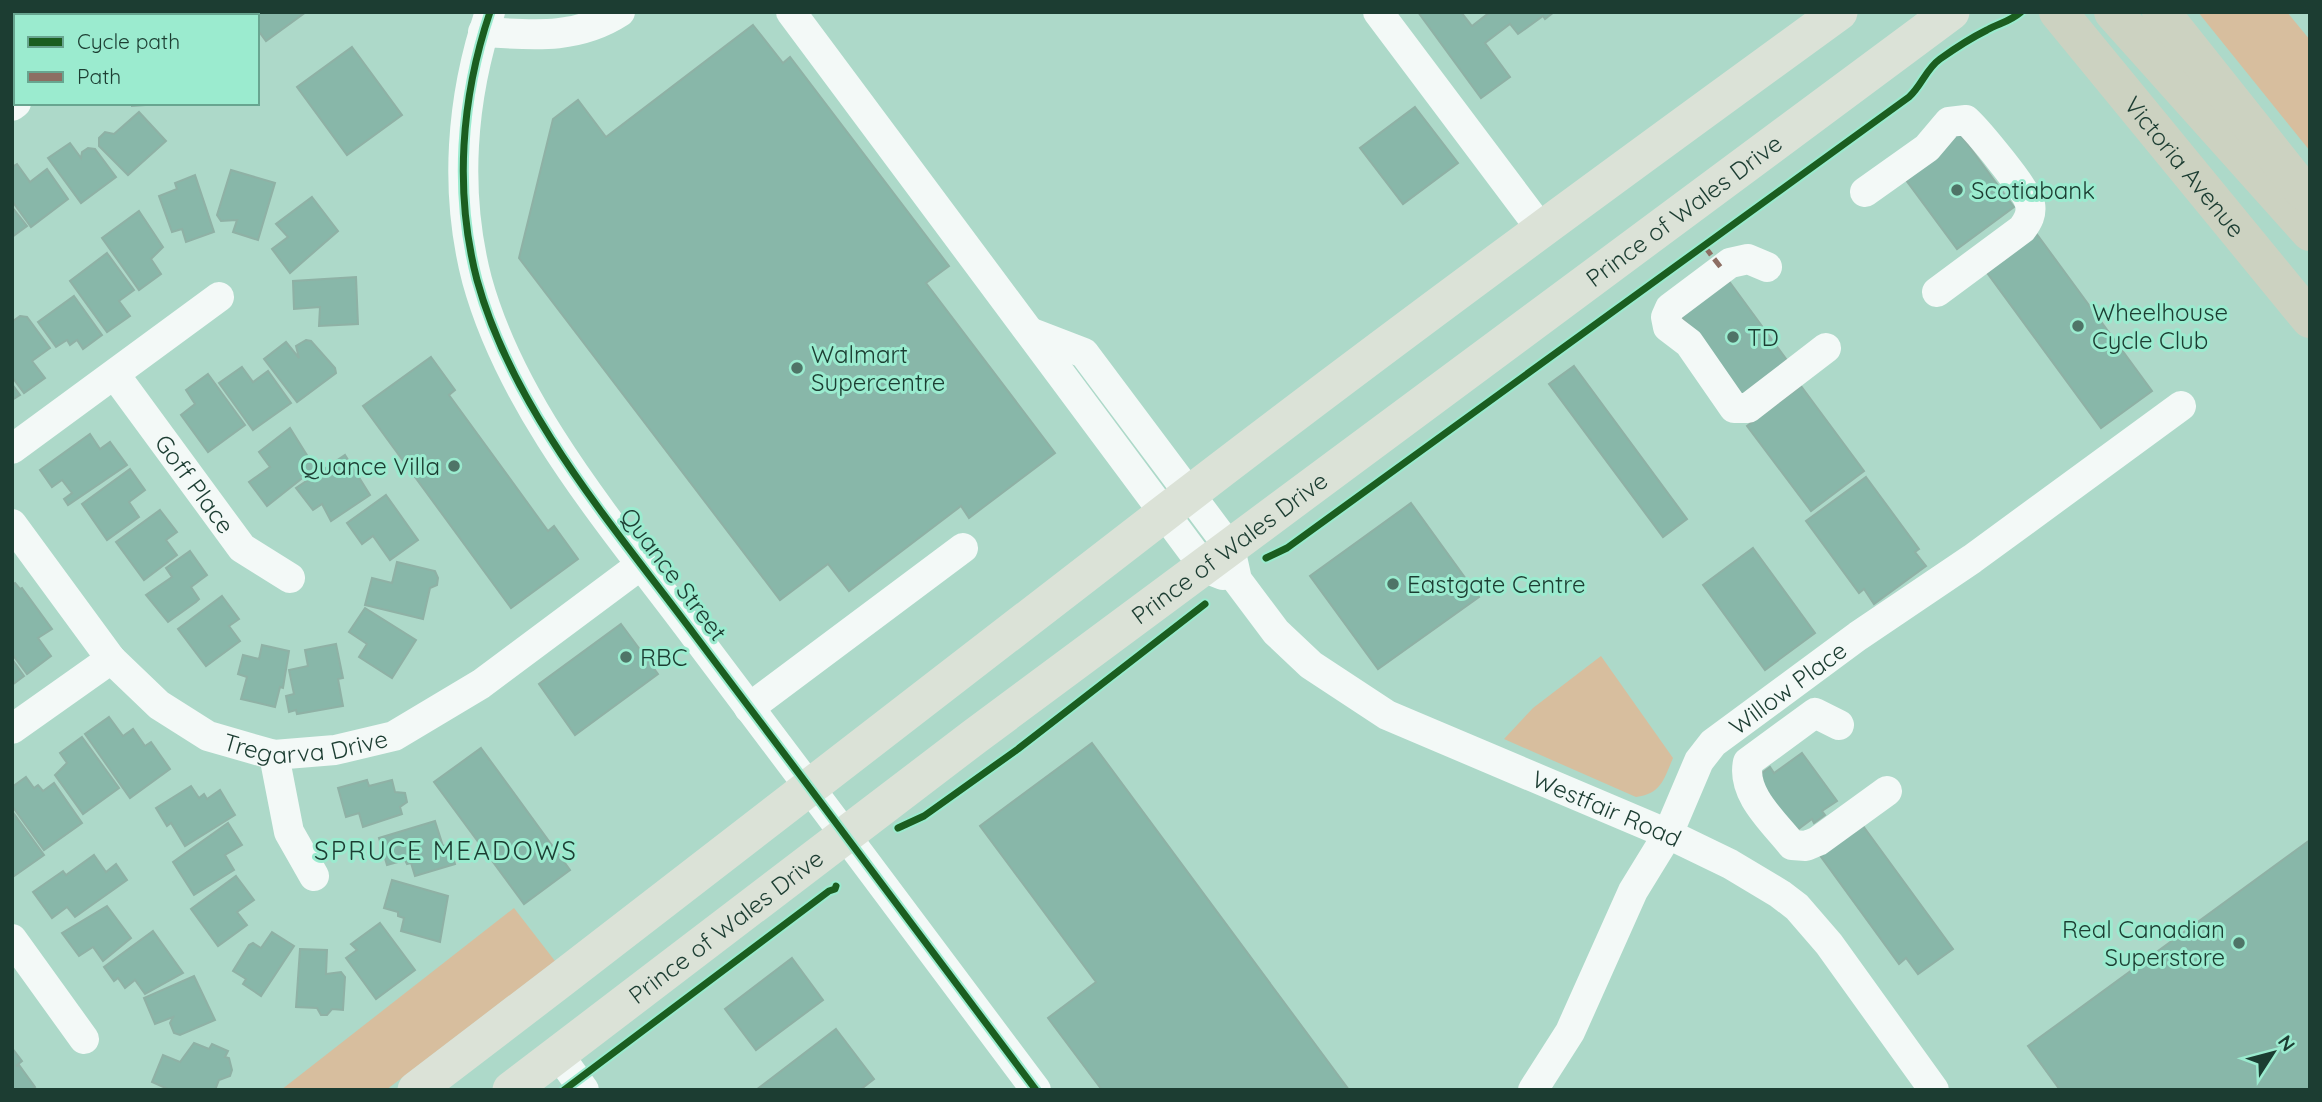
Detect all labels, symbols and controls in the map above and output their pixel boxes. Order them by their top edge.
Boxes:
legend [14,14,259,105]
text: Cycle path [77,28,180,54]
text: Path [77,63,121,89]
street label: Victoria Avenue [2118,90,2252,243]
street label: Prince of Wales Drive [1580,128,1788,293]
place label: Scotiabank [1971,175,2095,205]
marker: Scotiabank [1949,182,1965,198]
place label: Wheelhouse Cycle Club [2092,297,2228,355]
marker: Wheelhouse Cycle Club [2070,318,2086,334]
place label: TD [1747,322,1779,352]
marker: TD [1725,329,1741,345]
place label: Walmart Supercentre [811,339,945,397]
marker: Walmart Supercentre [789,360,805,376]
street label: Goff Place [149,428,241,539]
place label: Quance Villa [300,451,440,481]
marker: Quance Villa [446,458,462,474]
street label: Prince of Wales Drive [1125,465,1333,630]
street label: Quance Street [614,502,734,646]
place label: Eastgate Centre [1407,569,1586,599]
marker: Eastgate Centre [1385,576,1401,592]
street label: Willow Place [1723,635,1852,741]
place label: RBC [640,642,687,672]
marker: RBC [618,649,634,665]
street label: Tregarva Drive [220,723,391,770]
street label: Westfair Road [1528,763,1686,853]
district label: SPRUCE MEADOWS [314,834,578,867]
street label: Prince of Wales Drive [622,843,829,1010]
place label: Real Canadian Superstore [2062,914,2225,972]
marker: Real Canadian Superstore [2231,935,2247,951]
north arrow [2238,1018,2308,1088]
text: N [2273,1030,2301,1056]

